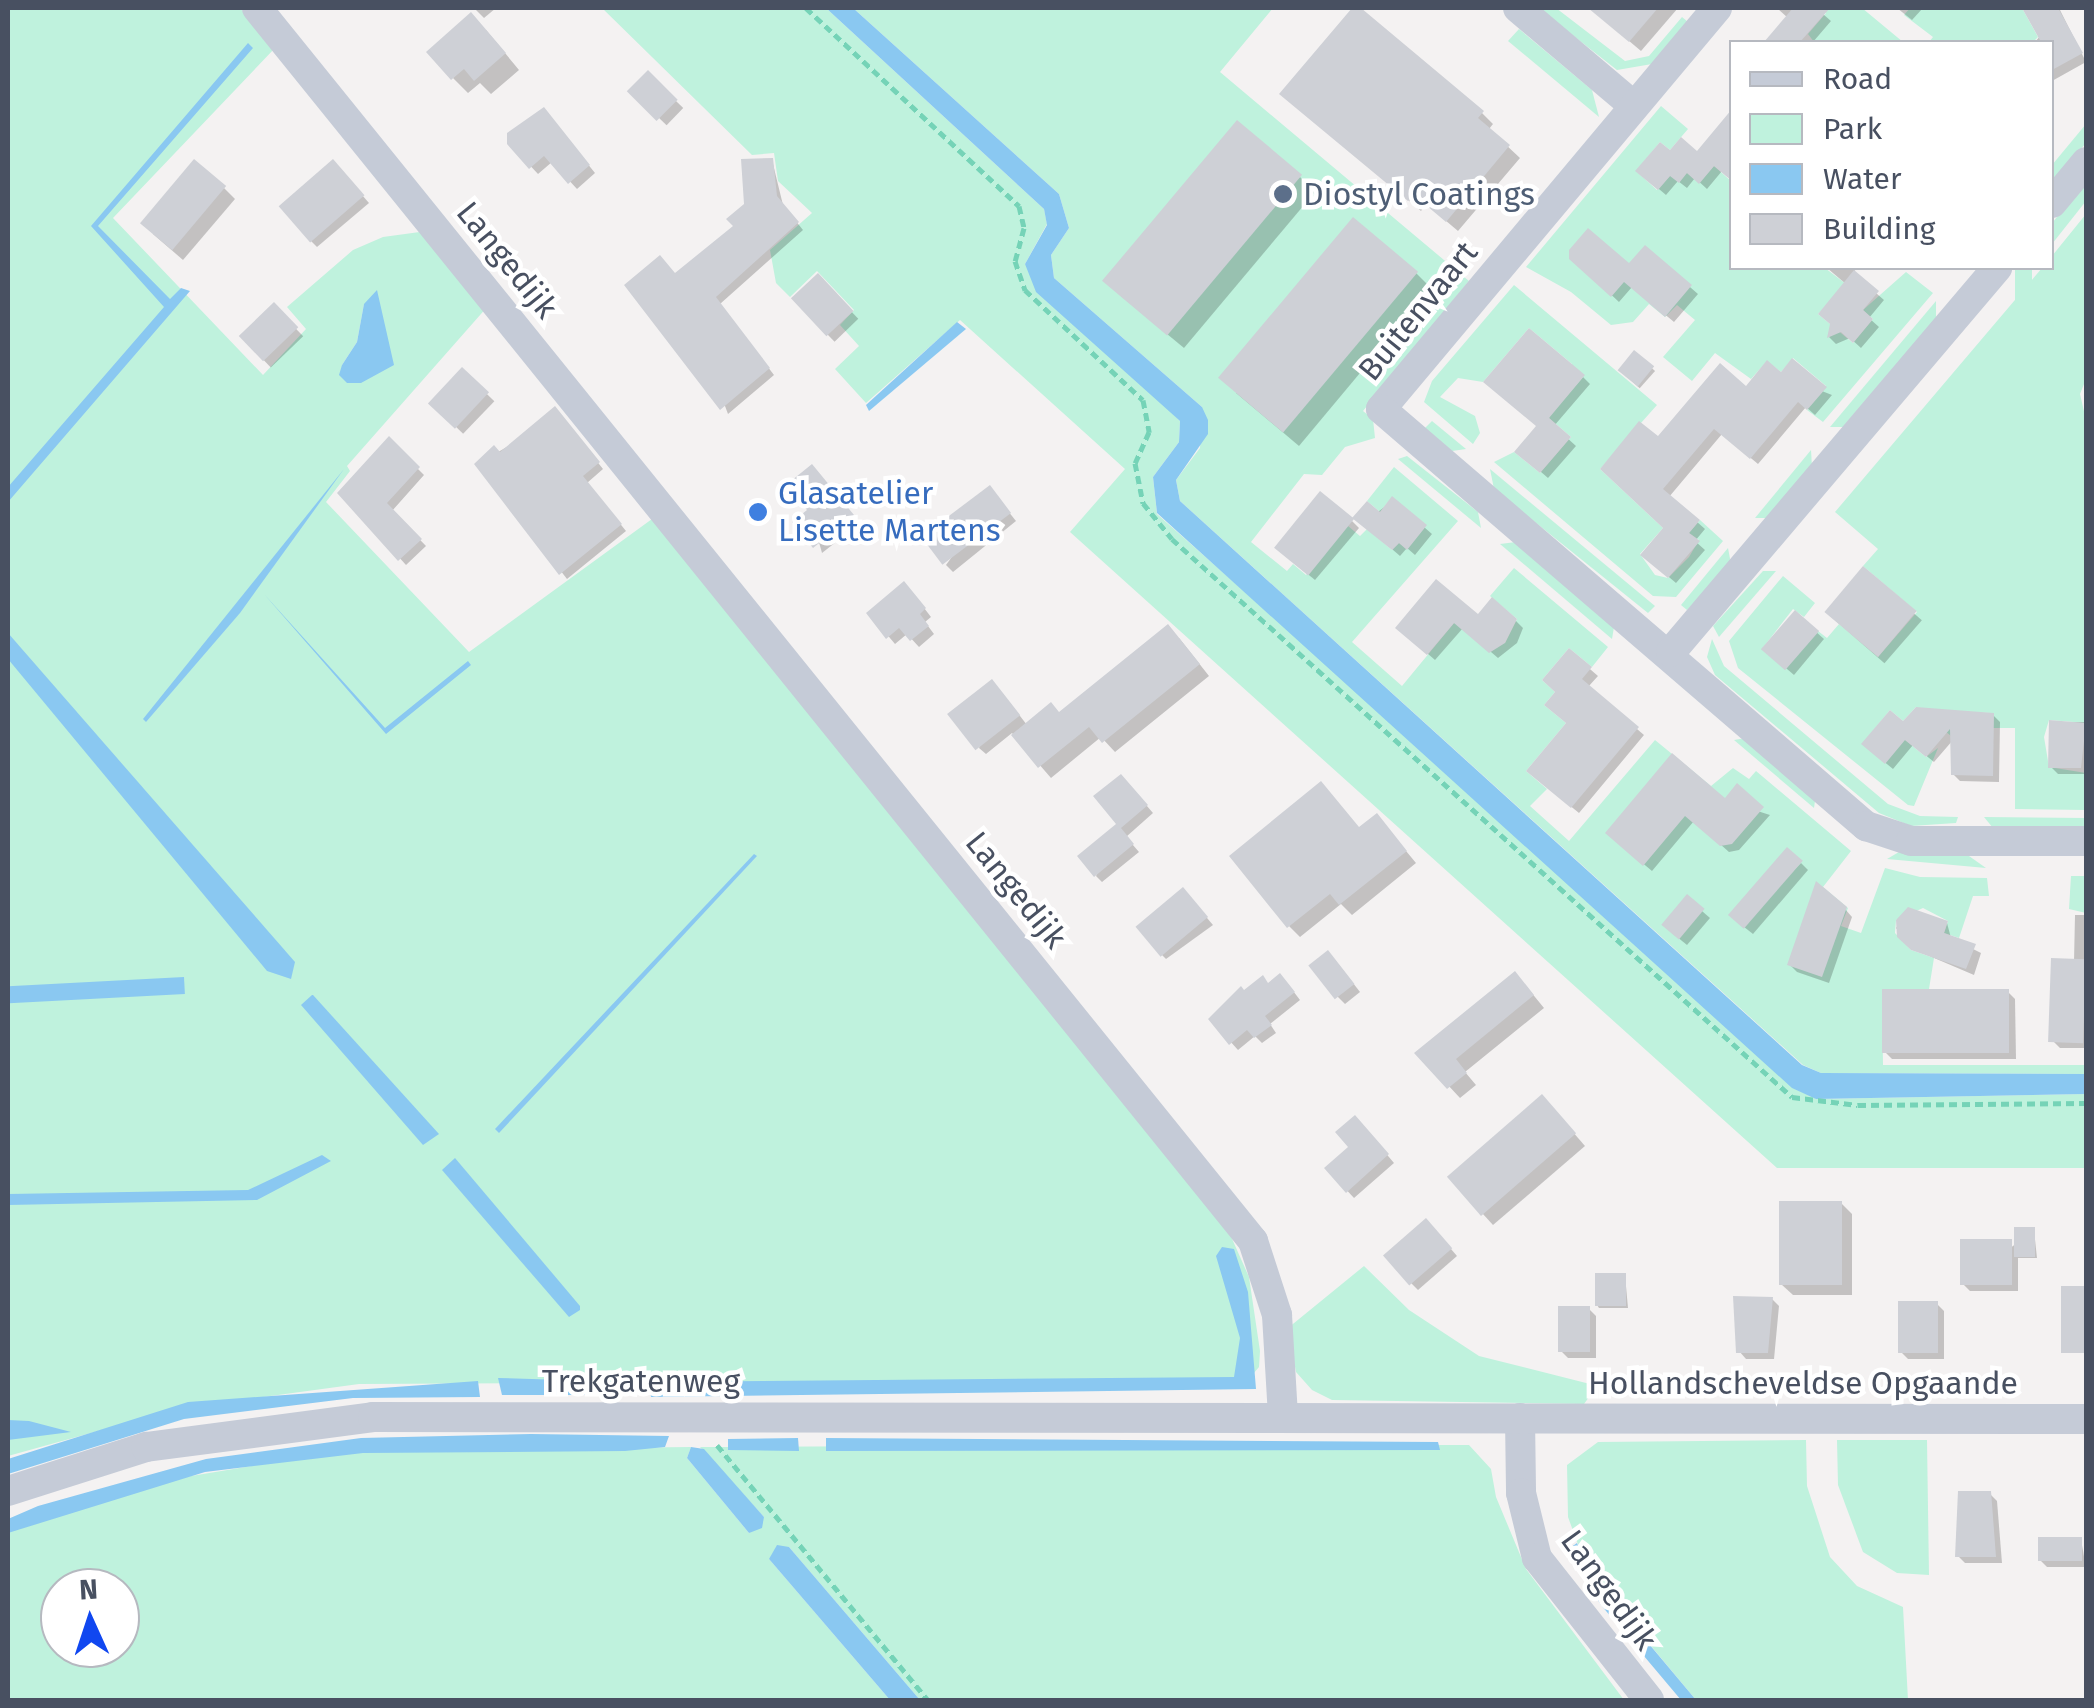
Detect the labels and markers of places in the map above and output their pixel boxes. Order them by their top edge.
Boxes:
place label: Diostyl Coatings [1303,175,1535,213]
marker: Diostyl Coatings [1272,183,1294,205]
place label: Glasatelier Lisette Martens [778,475,1001,550]
marker: Glasatelier Lisette Martens [747,501,769,523]

